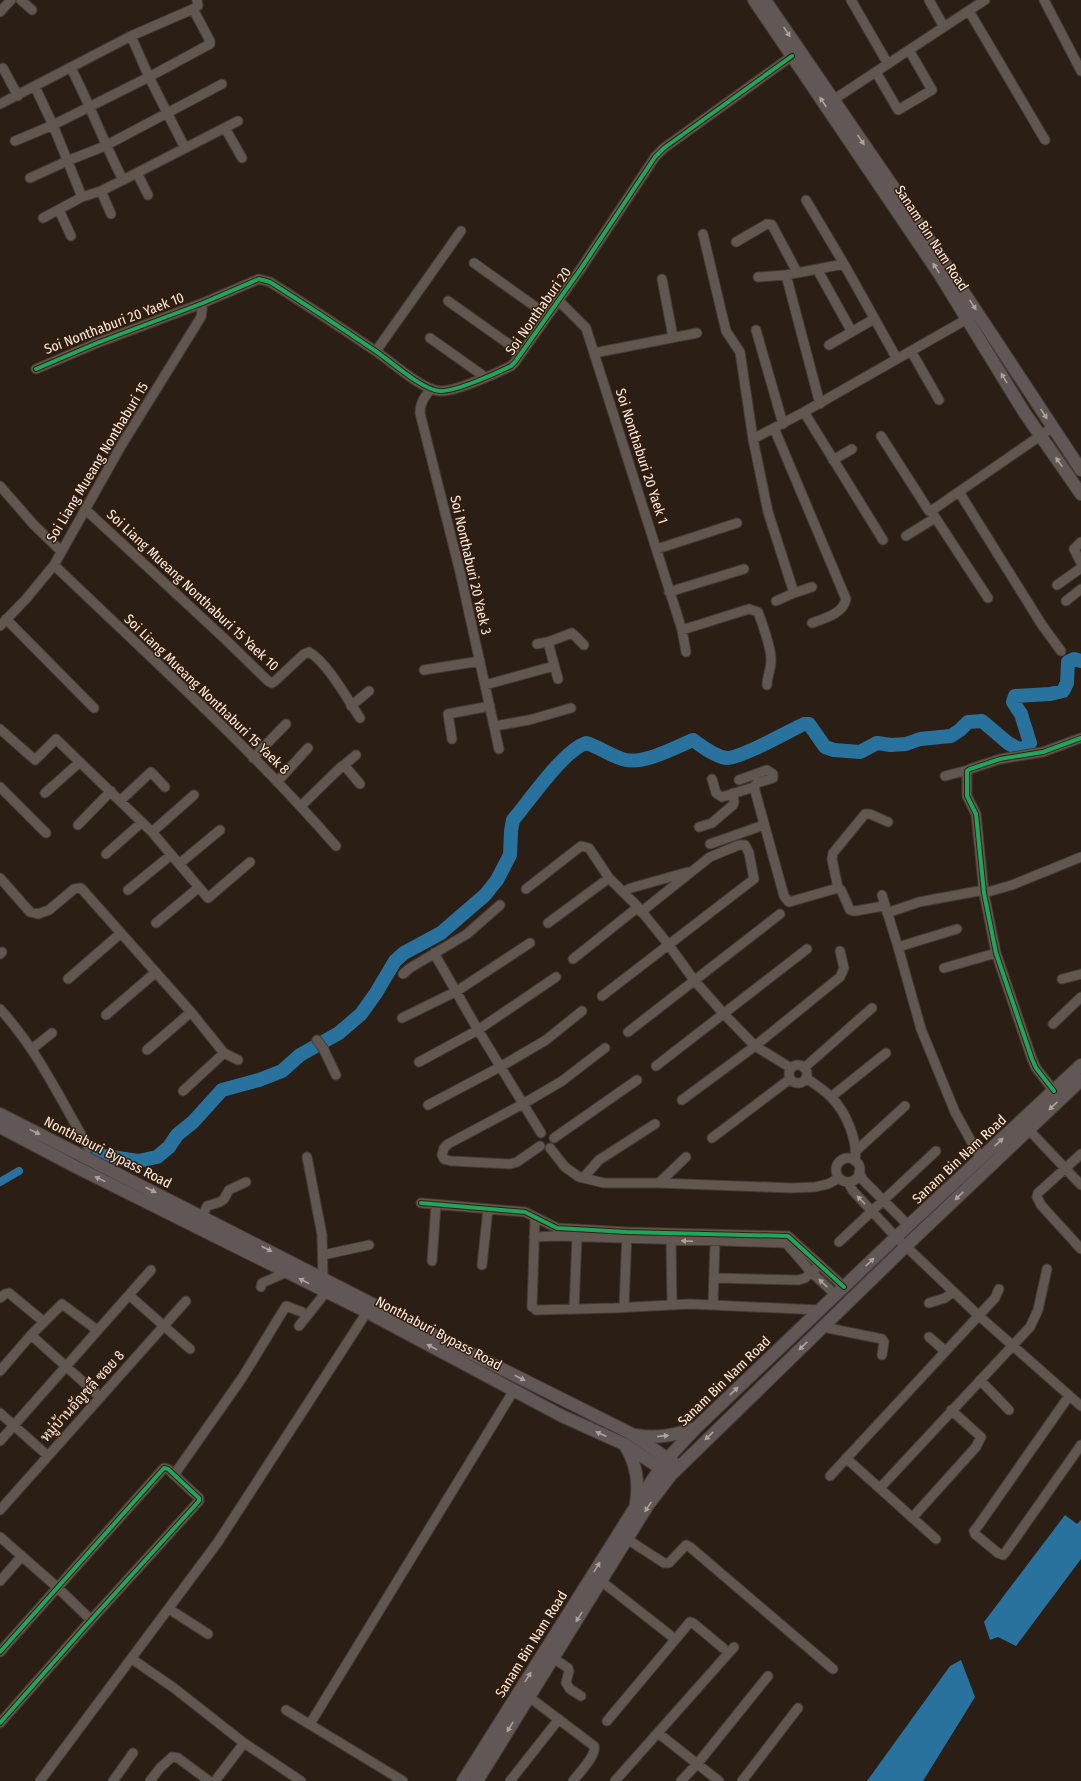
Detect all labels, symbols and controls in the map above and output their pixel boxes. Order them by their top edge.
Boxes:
one-way arrow [783,27,791,37]
one-way arrow [820,96,827,108]
one-way arrow [857,134,865,145]
street label: Sanam Bin Nam Road [891,182,972,294]
one-way arrow [932,262,939,274]
street label: Soi Nonthaburi 20 [502,264,575,358]
street label: Soi Nonthaburi 20 Yaek 10 [42,289,187,358]
one-way arrow [969,300,977,310]
one-way arrow [1000,372,1007,384]
street label: Soi Liang Mueang Nonthaburi 15 [43,379,152,545]
street label: Soi Nonthaburi 20 Yaek 1 [612,386,671,526]
one-way arrow [1040,409,1048,419]
one-way arrow [1055,457,1063,468]
street label: Soi Nonthaburi 20 Yaek 3 [446,494,495,636]
street label: Soi Liang Mueang Nonthaburi 15 Yaek 10 [103,506,282,675]
street label: Soi Liang Mueang Nonthaburi 15 Yaek 8 [120,611,293,778]
one-way arrow [1048,1102,1058,1111]
street label: Sanam Bin Nam Road [909,1111,1010,1207]
street label: Nonthaburi Bypass Road [41,1113,174,1192]
one-way arrow [29,1128,41,1135]
one-way arrow [994,1137,1004,1147]
one-way arrow [94,1176,105,1182]
one-way arrow [145,1187,157,1194]
one-way arrow [954,1191,963,1200]
one-way arrow [856,1195,866,1205]
one-way arrow [680,1238,693,1244]
one-way arrow [261,1246,272,1253]
one-way arrow [865,1257,875,1267]
one-way arrow [298,1277,309,1284]
one-way arrow [818,1279,828,1288]
street label: Nonthaburi Bypass Road [373,1293,505,1374]
street label: Sanam Bin Nam Road [674,1333,774,1430]
one-way arrow [798,1341,808,1350]
one-way arrow [426,1344,437,1350]
street label: หมู่บ้านอัญชลี ซอย 8 [36,1346,129,1446]
one-way arrow [514,1375,525,1382]
one-way arrow [729,1386,739,1396]
one-way arrow [595,1431,607,1437]
one-way arrow [704,1431,714,1441]
one-way arrow [657,1433,669,1439]
one-way arrow [644,1501,652,1512]
one-way arrow [593,1561,601,1572]
street label: Sanam Bin Nam Road [492,1588,571,1701]
one-way arrow [575,1612,583,1622]
one-way arrow [524,1672,532,1682]
one-way arrow [507,1721,514,1733]

